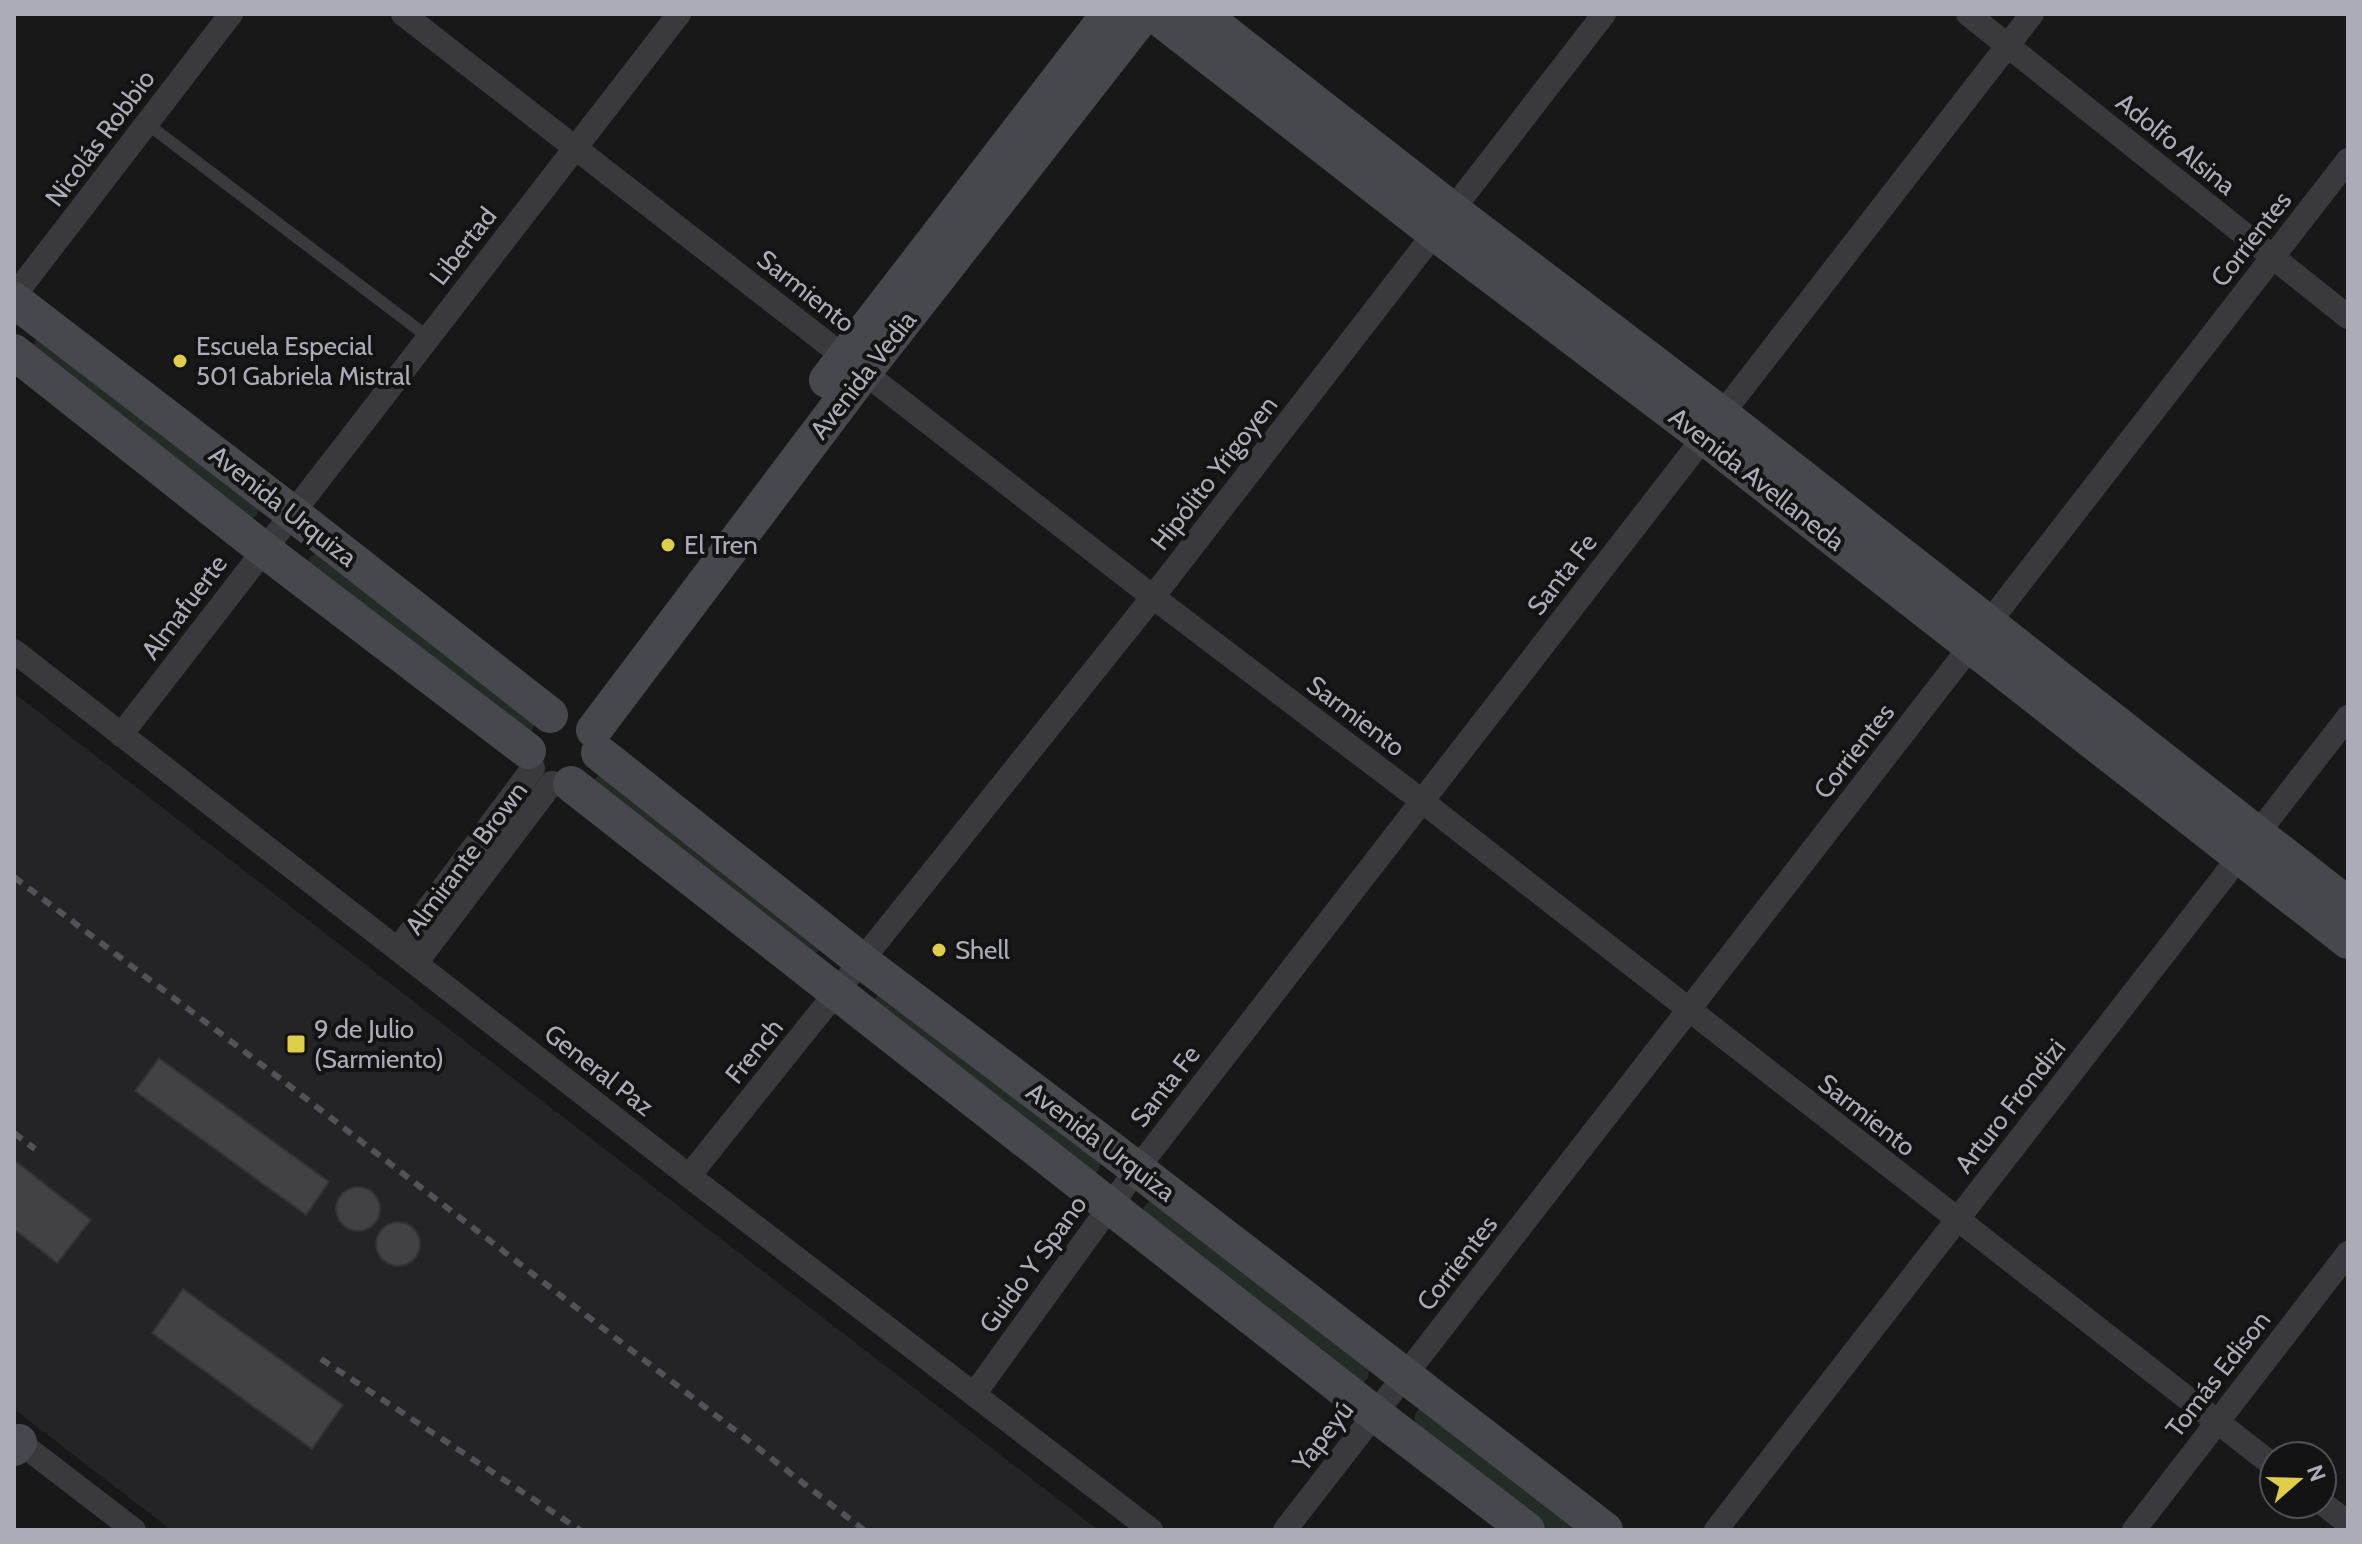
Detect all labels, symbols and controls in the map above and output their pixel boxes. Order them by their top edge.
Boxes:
street label: Nicolás Robbio [38,63,162,213]
street label: Adolfo Alsina [2110,86,2243,202]
street label: Corrientes [2204,185,2298,293]
street label: Libertad [423,201,503,291]
street label: Sarmiento [751,243,861,339]
street label: Avenida Vedia [803,304,923,445]
place label: Escuela Especial 501 Gabriela Mistral [196,330,411,392]
marker: Escuela Especial 501 Gabriela Mistral [171,352,189,370]
street label: Hipólito Yrigoyen [1144,389,1284,557]
street label: Avenida Avellaneda [1663,400,1852,558]
street label: Avenida Urquiza [203,438,364,574]
street label: Santa Fe [1520,527,1604,621]
place label: El Tren [684,529,758,561]
marker: El Tren [659,536,677,554]
street label: Almafuerte [134,548,234,666]
street label: Sarmiento [1301,669,1411,763]
street label: Corrientes [1807,697,1901,805]
street label: Almirante Brown [398,775,534,941]
place label: Shell [955,934,1010,966]
marker: Shell [930,941,948,959]
street label: French [718,1012,790,1090]
place label: 9 de Julio (Sarmiento) [314,1013,444,1075]
street label: General Paz [538,1017,660,1123]
marker: 9 de Julio (Sarmiento) [285,1033,307,1055]
street label: Arturo Frondizi [1948,1033,2072,1179]
street label: Santa Fe [1123,1039,1207,1133]
street label: Sarmiento [1812,1067,1922,1163]
street label: Avenida Urquiza [1020,1076,1182,1209]
street label: Guido Y Spano [972,1189,1094,1339]
street label: Corrientes [1410,1209,1504,1317]
street label: Tomás Edison [2159,1304,2277,1444]
street label: Yapeyú [1285,1395,1360,1478]
north arrow [2258,1440,2338,1520]
text: N [2301,1461,2332,1485]

